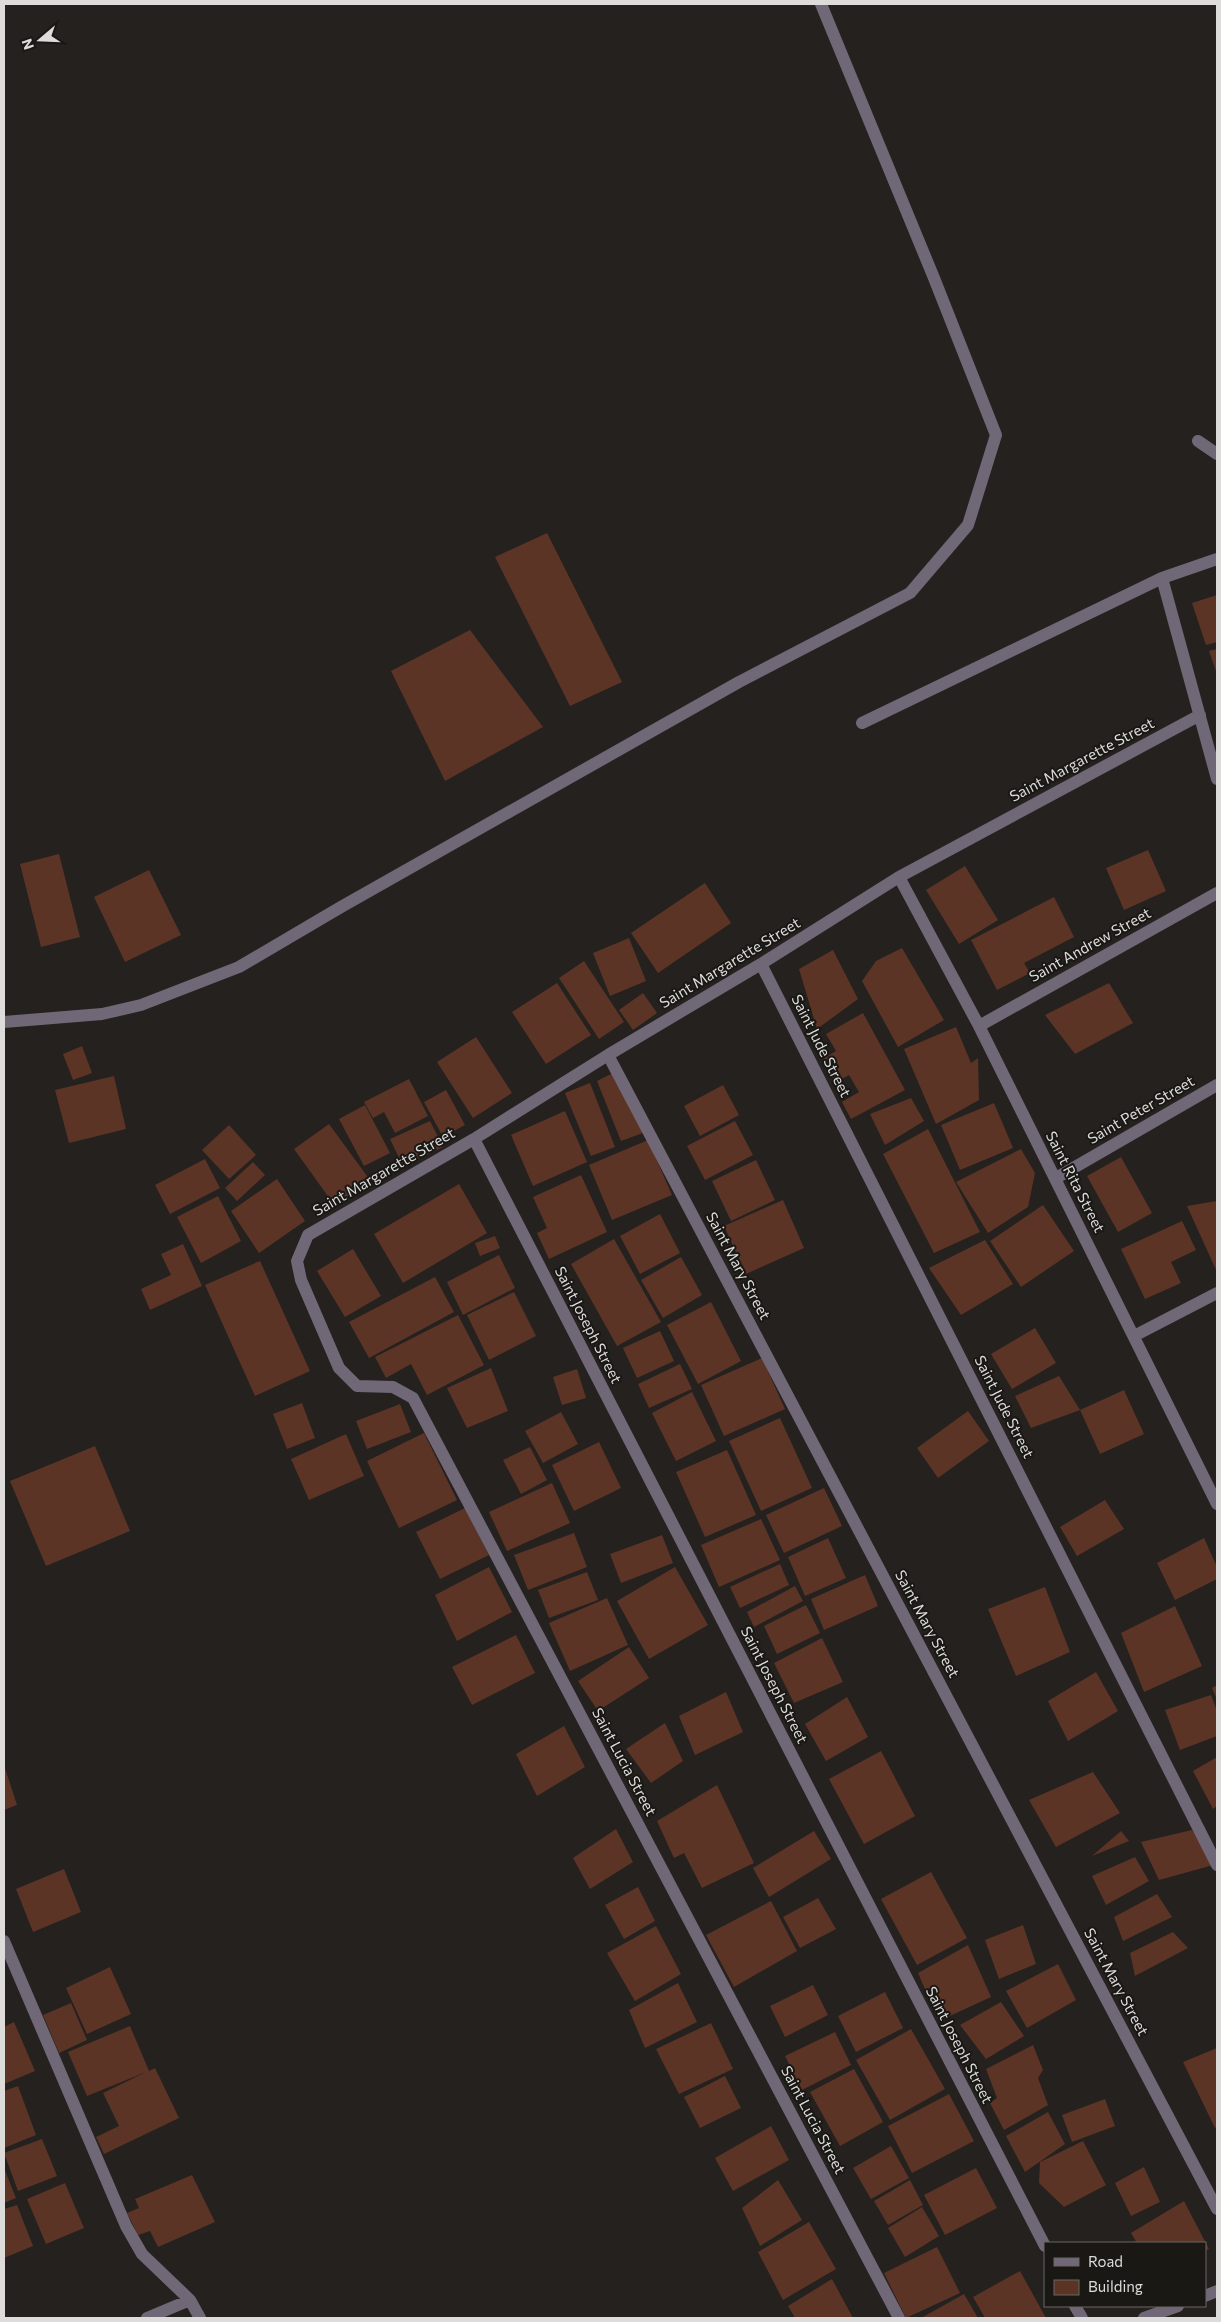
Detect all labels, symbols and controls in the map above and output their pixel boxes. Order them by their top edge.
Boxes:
north arrow [15,15,65,65]
text: N [17,37,37,52]
street label: Saint Margarette Street [1006,713,1157,805]
street label: Saint Andrew Street [1025,903,1154,985]
street label: Saint Margarette Street [656,913,803,1011]
street label: Saint Jude Street [788,991,855,1100]
street label: Saint Peter Street [1084,1071,1197,1147]
street label: Saint Margarette Street [309,1123,458,1219]
street label: Saint Rita Street [1043,1128,1109,1235]
street label: Saint Mary Street [703,1209,775,1322]
street label: Saint Joseph Street [552,1263,626,1386]
street label: Saint Jude Street [971,1352,1038,1461]
street label: Saint Mary Street [892,1567,964,1680]
street label: Saint Joseph Street [738,1623,812,1746]
street label: Saint Lucia Street [589,1705,661,1818]
street label: Saint Mary Street [1081,1925,1153,2038]
street label: Saint Joseph Street [923,1983,997,2106]
street label: Saint Lucia Street [778,2063,850,2176]
legend [1044,2242,1206,2307]
text: Road [1088,2252,1123,2270]
text: Building [1088,2277,1143,2295]

